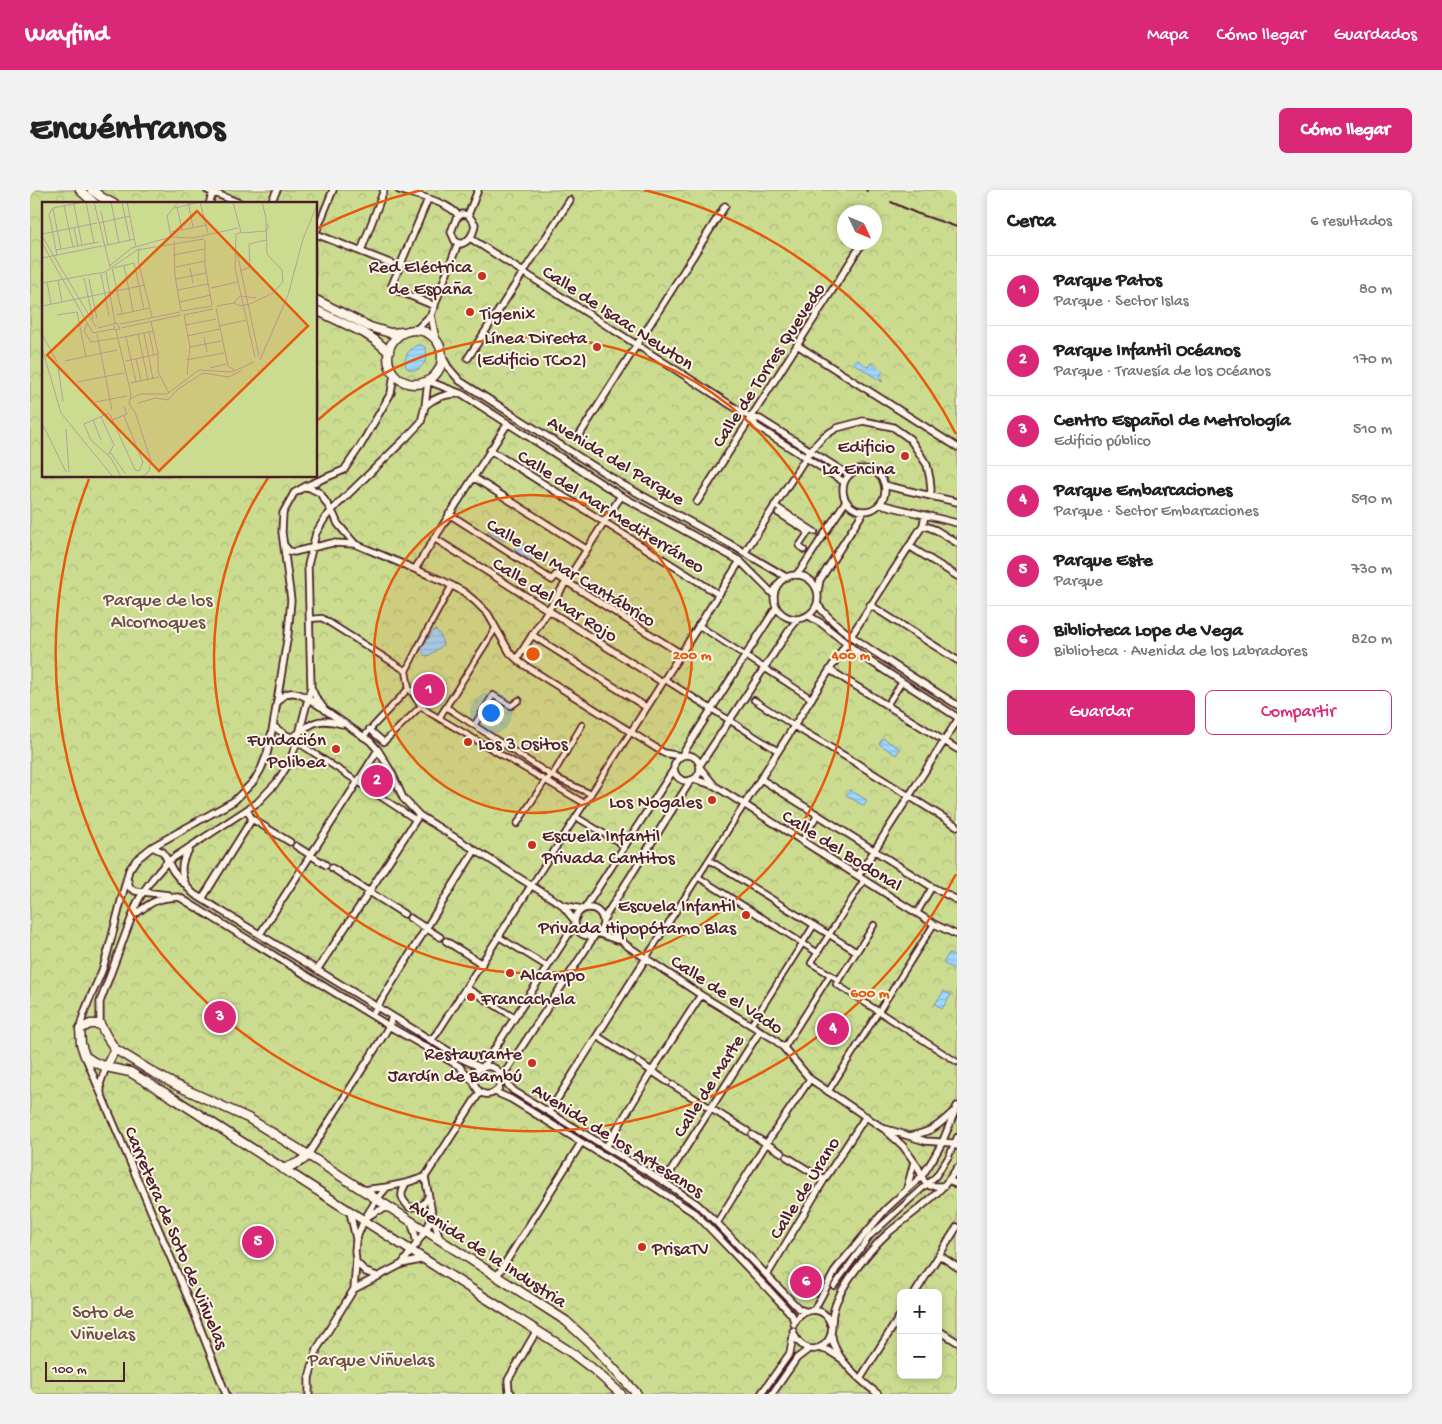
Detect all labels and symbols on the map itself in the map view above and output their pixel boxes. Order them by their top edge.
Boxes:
inset map [42,202,318,478]
north arrow [837,205,882,250]
place label: Red Eléctrica de España [369,257,473,302]
street label: Calle de Isaac Newton [537,261,697,377]
marker: Red Eléctrica de España [476,270,488,282]
street label: Calle de Torres Quevedo [708,279,832,452]
place label: Tigenix [479,304,535,327]
marker: Tigenix [464,306,476,318]
place label: Línea Directa (Edificio TC02) [477,328,588,373]
marker: Línea Directa (Edificio TC02) [591,341,603,353]
street label: Avenida del Parque [542,412,688,512]
place label: Edificio La Encina [822,437,896,482]
street label: Calle del Mar Mediterráneo [512,446,708,580]
marker: Edificio La Encina [899,450,911,462]
street label: Calle del Mar Cantábrico [481,514,659,634]
street label: Calle del Mar Rojo [487,553,621,649]
park label: Parque de los Alcornoques [103,590,213,635]
centre of rings [524,645,542,663]
text: 200 m [673,647,712,665]
text: 400 m [831,647,871,665]
pin: 1 [413,671,445,709]
your location [478,700,504,726]
place label: Fundación Polibea [246,730,327,775]
place label: Los 3 Ositos [478,734,569,757]
marker: Los 3 Ositos [462,736,474,748]
marker: Fundación Polibea [330,743,342,755]
pin: 2 [361,762,393,800]
place label: Los Nogales [609,792,703,815]
marker: Los Nogales [706,794,718,806]
street label: Calle del Bodonal [777,806,906,898]
place label: Escuela Infantil Privada Cantitos [541,826,676,871]
marker: Escuela Infantil Privada Cantitos [526,839,538,851]
place label: Escuela Infantil Privada Hipopótamo Blas [538,896,737,941]
marker: Escuela Infantil Privada Hipopótamo Blas [740,909,752,921]
street label: Calle de el Vado [666,951,787,1041]
place label: Alcampo [520,965,585,988]
marker: Alcampo [504,967,516,979]
text: 600 m [851,985,890,1003]
place label: Francachela [480,989,577,1012]
marker: Francachela [465,991,477,1003]
pin: 3 [204,998,236,1036]
pin: 4 [817,1010,849,1048]
street label: Calle de Marte [669,1031,751,1143]
place label: Restaurante Jardín de Bambú [388,1044,522,1089]
marker: Restaurante Jardín de Bambú [526,1057,538,1069]
street label: Avenida de los Artesanos [527,1080,708,1205]
street label: Carretera de Soto de Viñuelas [117,1124,233,1354]
street label: Calle de Urano [765,1133,847,1244]
street label: Avenida de la Industria [404,1195,571,1315]
pin: 5 [242,1223,274,1261]
place label: PrisaTV [651,1239,709,1262]
marker: PrisaTV [636,1241,648,1253]
pin: 6 [790,1263,822,1301]
park label: Soto de Viñuelas [70,1302,136,1347]
park label: Parque Viñuelas [307,1350,435,1373]
scale bar [45,1359,125,1382]

